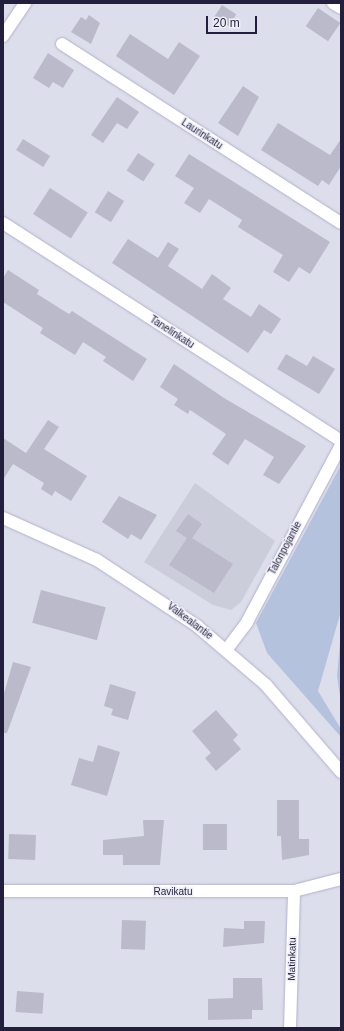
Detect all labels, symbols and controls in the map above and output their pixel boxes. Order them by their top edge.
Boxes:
scale bar [208,8,259,34]
text: 20 m [213,16,240,30]
street label: Laurinkatu [179,116,225,152]
street label: Tanelinkatu [148,313,196,351]
street label: Talonpojantie [266,519,304,577]
street label: Valkealantie [165,600,215,642]
street label: Ravikatu [154,886,192,898]
street label: Matinkatu [286,937,298,981]

